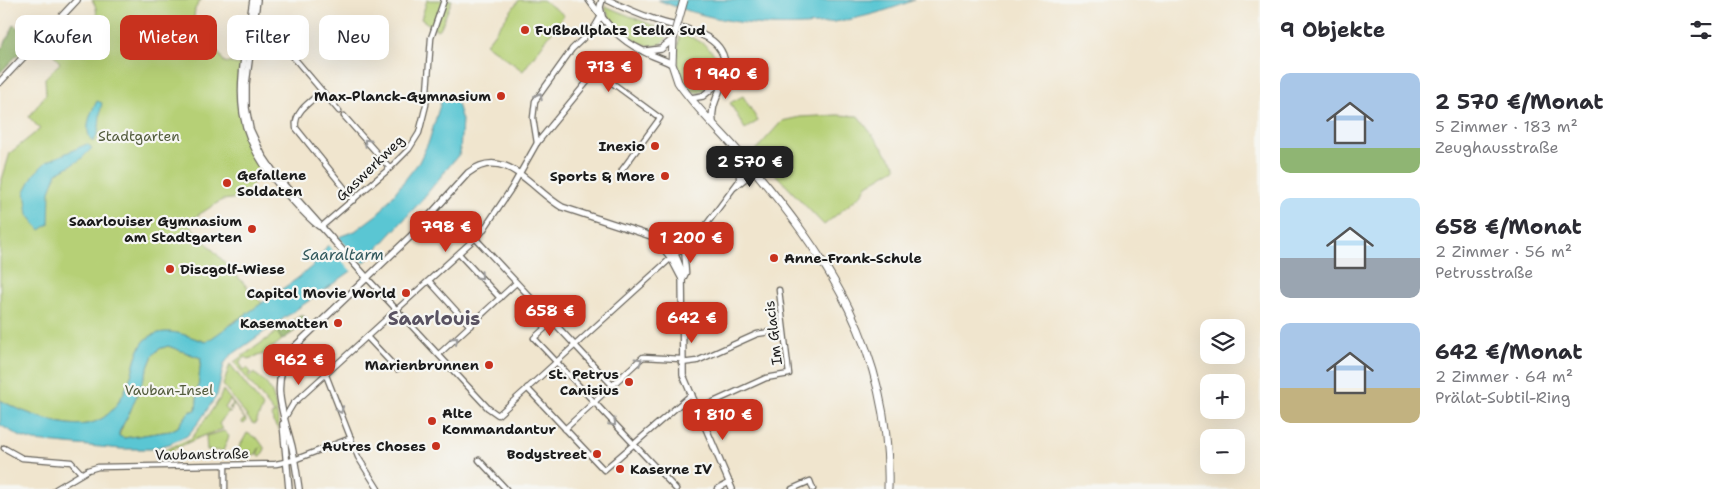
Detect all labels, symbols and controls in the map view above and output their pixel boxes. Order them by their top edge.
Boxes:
chip: Kaufen [15,15,110,60]
chip: Mieten [120,15,217,60]
chip: Filter [227,15,309,60]
chip: Neu [319,15,389,60]
text: 9 Objekte [1280,16,1385,44]
icon: filters [1687,16,1715,44]
place label: Fußballplatz Stella Sud [535,21,706,39]
marker: Fußballplatz Stella Sud [519,24,531,36]
pin: 713 € [574,51,644,93]
text: 713 € [586,56,632,77]
pin: 1 940 € [680,58,772,100]
text: 1 940 € [695,63,757,84]
place label: Max-Planck-Gymnasium [314,87,491,105]
text: 2 570 €/Monat [1435,88,1604,116]
marker: Max-Planck-Gymnasium [495,90,507,102]
one-way arrow [533,93,543,102]
icon: home [1320,93,1380,153]
text: 5 Zimmer · 183 m² [1435,116,1578,137]
park label: Stadtgarten [98,127,180,145]
street label: Gaswerkweg [332,131,408,205]
place label: Inexio [598,137,645,155]
text: Zeughausstraße [1435,137,1559,158]
one-way arrow [364,139,373,148]
marker: Inexio [649,140,661,152]
pin: 2 570 € [704,146,796,188]
text: 2 570 € [717,151,783,172]
place label: Gefallene Soldaten [237,166,306,200]
place label: Sports & More [550,167,655,185]
marker: Sports & More [659,170,671,182]
marker: Gefallene Soldaten [221,177,233,189]
pin: 798 € [411,210,481,253]
place label: Saarlouiser Gymnasium am Stadtgarten [69,212,242,246]
text: 658 €/Monat [1435,213,1582,241]
text: 798 € [421,216,471,237]
icon: home [1320,218,1380,278]
pin: 1 200 € [645,222,737,264]
marker: Saarlouiser Gymnasium am Stadtgarten [246,223,258,235]
text: 1 200 € [660,227,722,248]
text: 2 Zimmer · 56 m² [1435,241,1572,262]
water label: Saaraltarm [302,245,384,265]
place label: Anne-Frank-Schule [784,249,922,267]
marker: Anne-Frank-Schule [768,252,780,264]
place label: Discgolf-Wiese [180,260,285,278]
text: Petrusstraße [1435,262,1533,283]
marker: Discgolf-Wiese [164,263,176,275]
one-way arrow [474,271,483,280]
place label: Capitol Movie World [246,284,396,302]
marker: Capitol Movie World [400,287,412,299]
pin: 658 € [515,294,585,337]
text: 658 € [526,300,574,321]
street label: Im Glacis [760,300,786,366]
pin: 642 € [657,302,727,344]
district label: Saarlouis [388,306,480,331]
text: 642 € [667,307,717,328]
place label: Kasematten [240,314,328,332]
marker: Kasematten [332,317,344,329]
map controls [1200,319,1245,474]
button: layers [1200,319,1245,364]
one-way arrow [449,337,458,346]
text: 642 €/Monat [1435,338,1582,366]
icon: home [1320,343,1380,403]
pin: 962 € [264,344,334,386]
text: 962 € [274,349,324,370]
place label: Marienbrunnen [365,356,479,374]
one-way arrow [634,357,643,367]
marker: Marienbrunnen [483,359,495,371]
place label: St. Petrus Canisius [548,365,619,399]
text: 2 Zimmer · 64 m² [1435,366,1573,387]
button: + [1200,374,1245,419]
marker: St. Petrus Canisius [623,376,635,388]
park label: Vauban-Insel [124,381,214,399]
text: Prälat-Subtil-Ring [1435,387,1571,408]
pin: 1 810 € [677,398,769,441]
place label: Alte Kommandantur [442,404,557,438]
text: 1 810 € [694,404,752,425]
one-way arrow [334,406,344,414]
marker: Alte Kommandantur [426,415,438,427]
one-way arrow [607,417,616,426]
button: − [1200,429,1245,474]
place label: Autres Choses [322,437,426,455]
marker: Autres Choses [430,440,442,452]
street label: Vaubanstraße [155,444,249,464]
place label: Bodystreet [507,445,587,463]
marker: Bodystreet [591,448,603,460]
place label: Kaserne IV [630,460,712,478]
marker: Kaserne IV [614,463,626,475]

